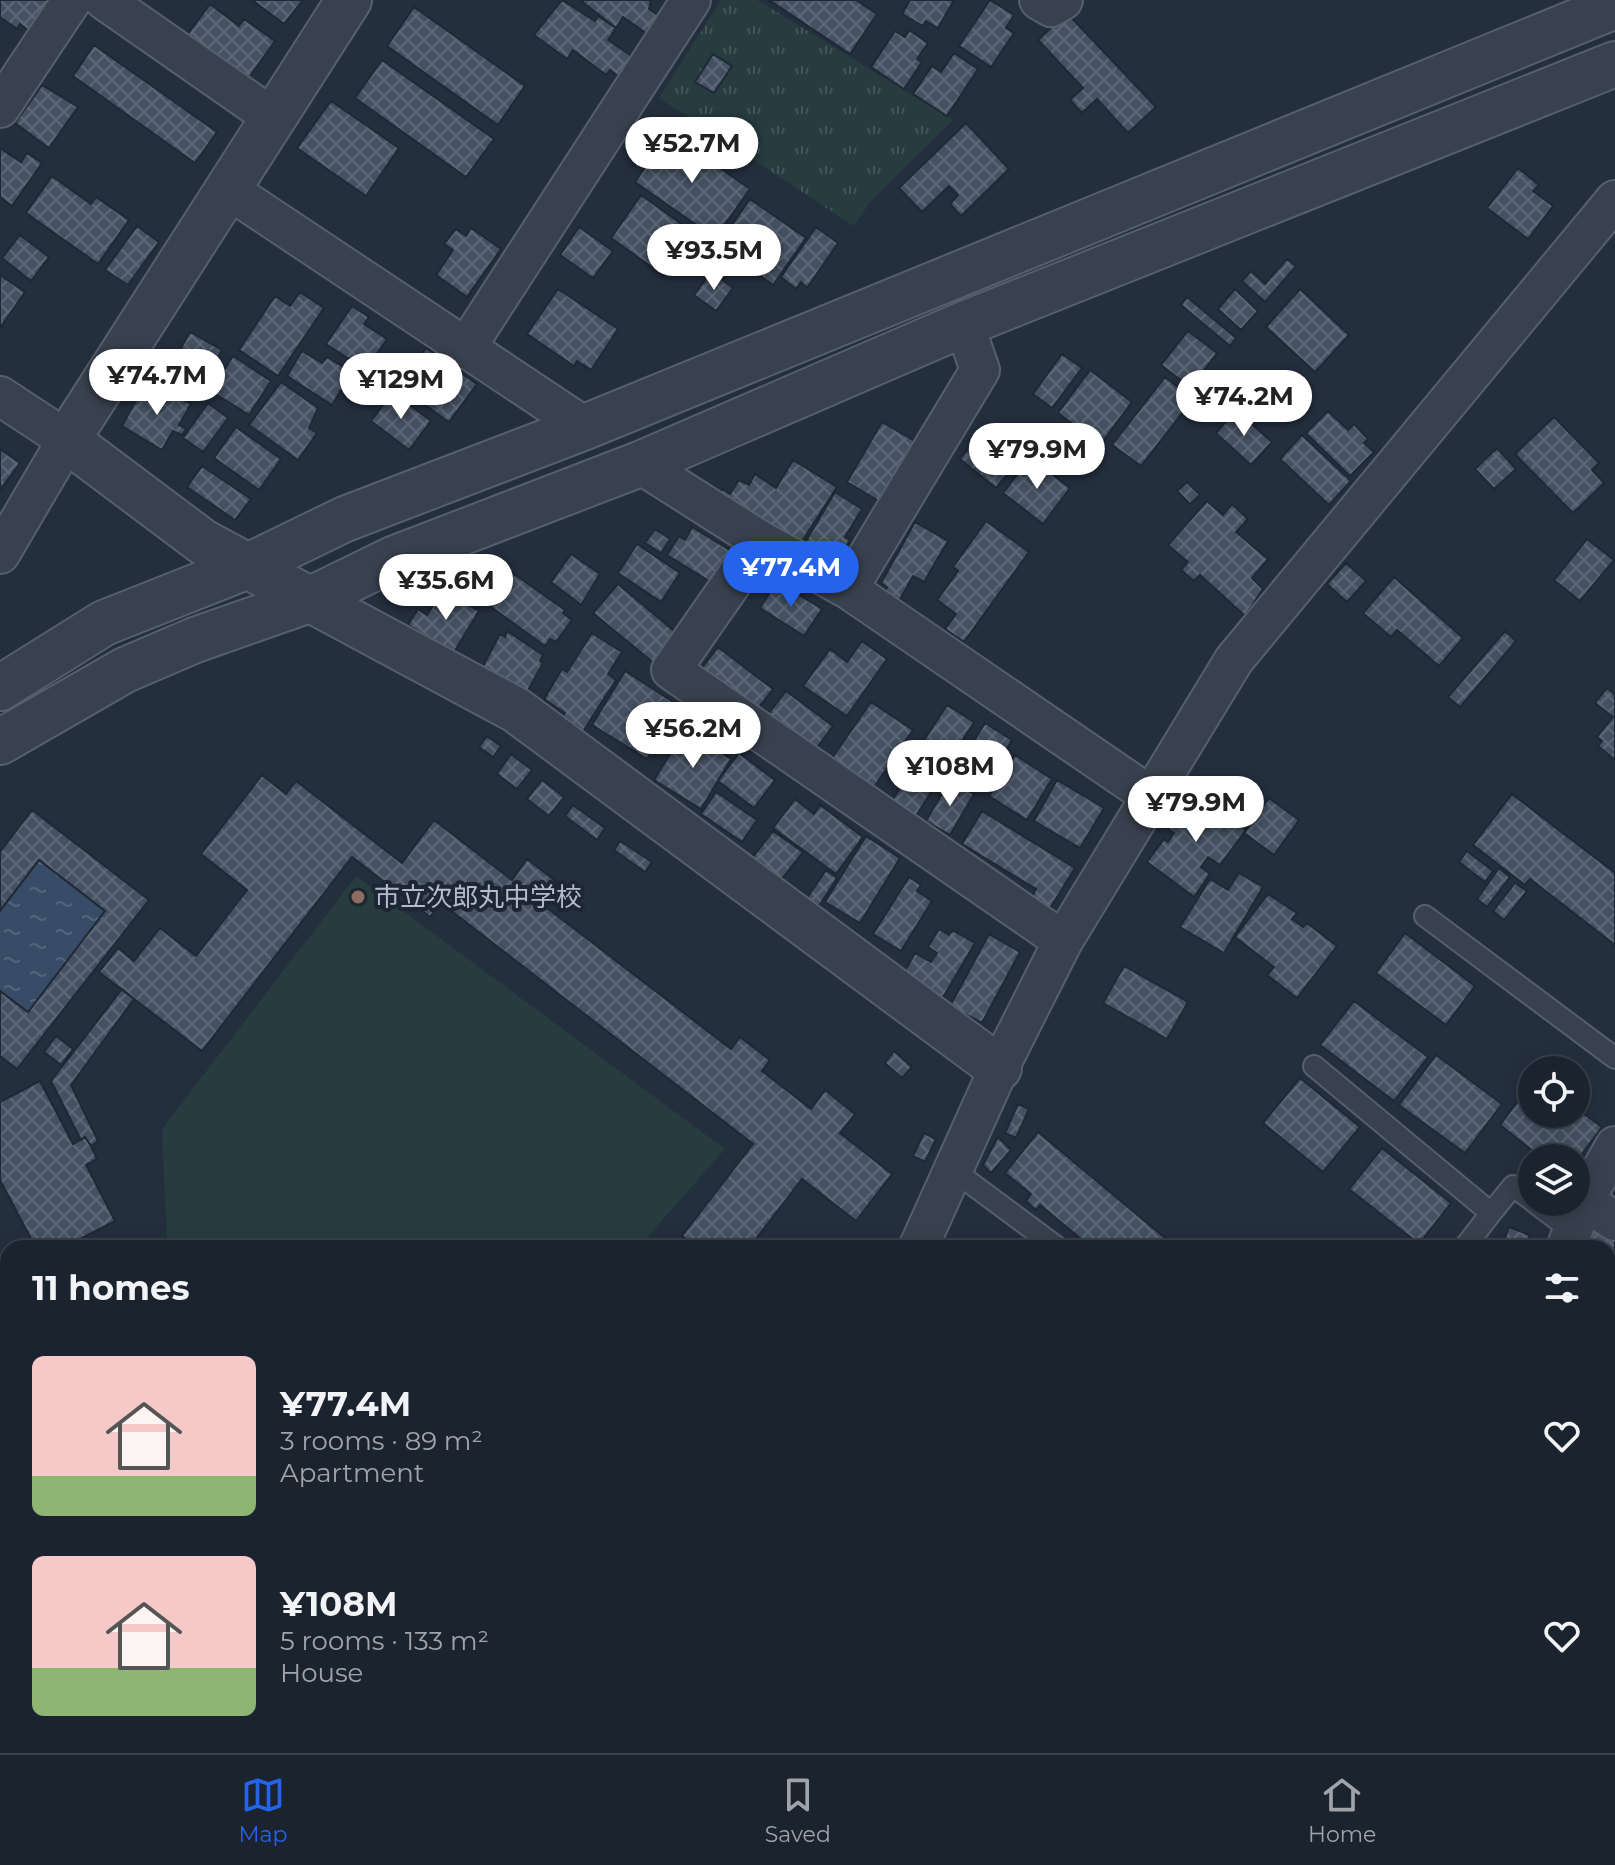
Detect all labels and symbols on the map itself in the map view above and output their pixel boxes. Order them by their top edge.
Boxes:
pin: ¥52.7M [627,117,757,185]
pin: ¥93.5M [649,224,779,292]
pin: ¥74.7M [92,349,222,417]
pin: ¥129M [345,353,457,421]
pin: ¥74.2M [1179,370,1309,438]
pin: ¥79.9M [972,423,1102,491]
pin: ¥77.4M [726,541,856,609]
pin: ¥35.6M [381,554,511,622]
pin: ¥56.2M [628,702,758,770]
pin: ¥108M [894,740,1006,808]
pin: ¥79.9M [1131,776,1261,844]
place label: 市立次郎丸中学校 [374,881,582,913]
marker: 市立次郎丸中学校 [349,888,367,906]

